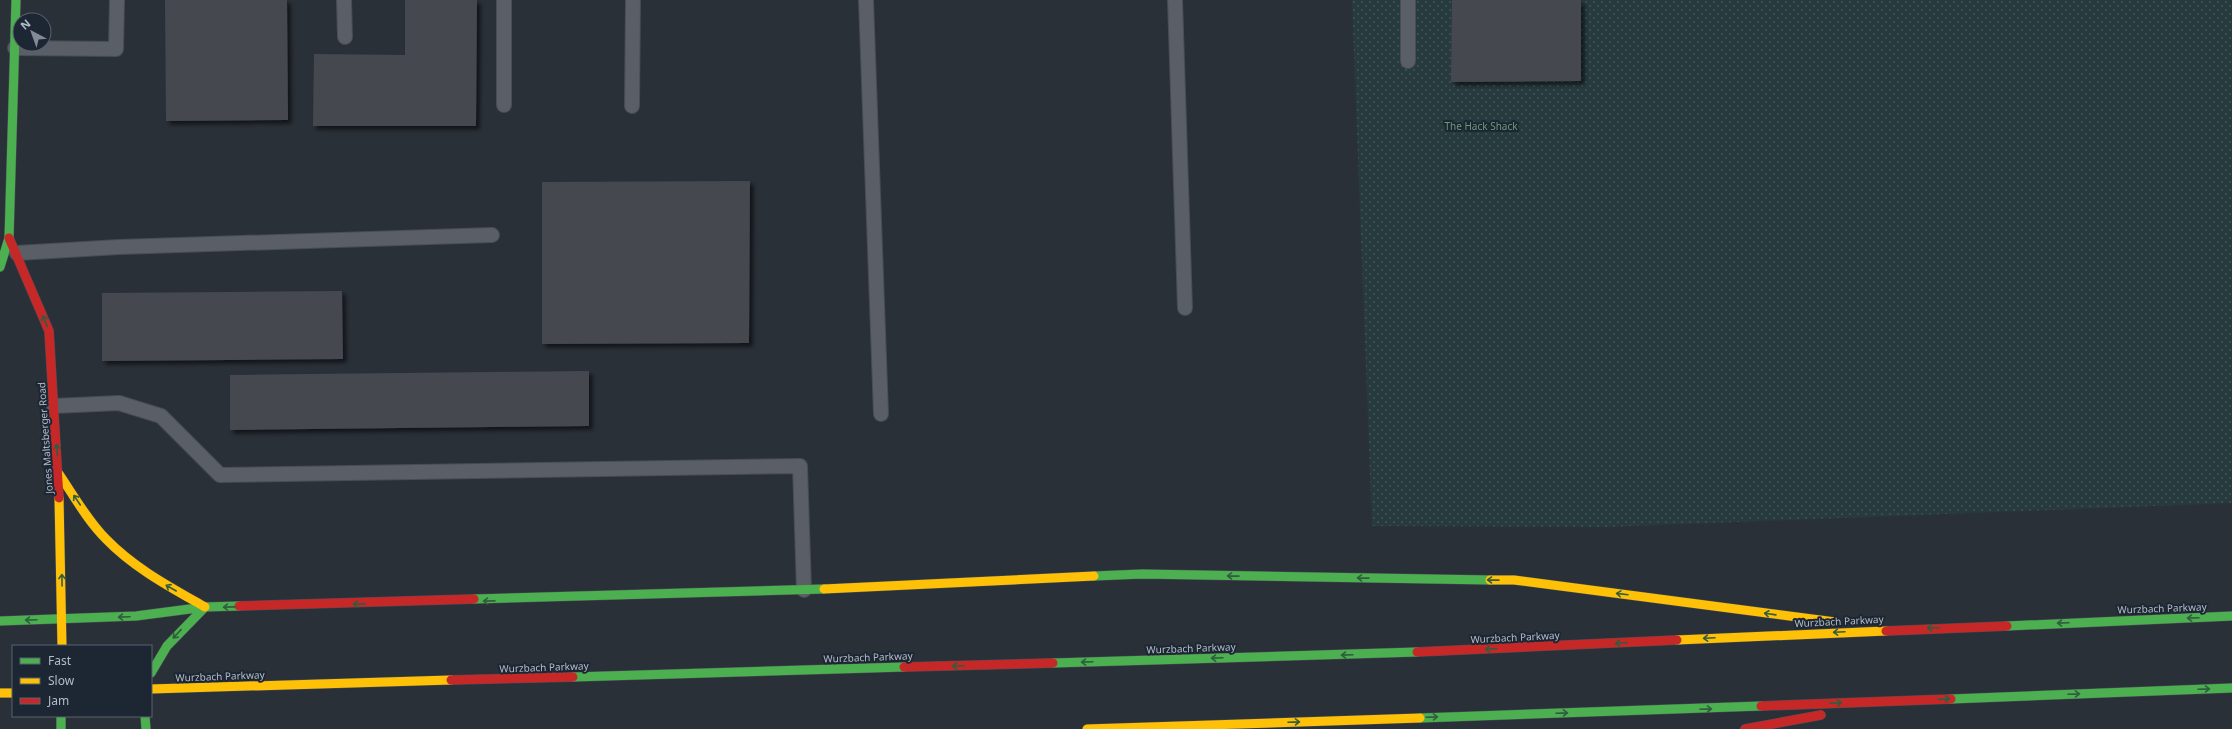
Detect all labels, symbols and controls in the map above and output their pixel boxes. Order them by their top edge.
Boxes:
north arrow [12,12,52,52]
text: N [17,15,33,33]
park label: The Hack Shack [1444,119,1518,133]
one-way arrow [40,315,48,327]
street label: Jones Maltsberger Road [34,382,56,495]
one-way arrow [54,444,61,457]
one-way arrow [73,495,81,506]
one-way arrow [1227,572,1240,580]
one-way arrow [58,574,66,587]
one-way arrow [1357,574,1370,582]
one-way arrow [1487,576,1500,584]
one-way arrow [165,583,177,591]
one-way arrow [1616,590,1629,598]
one-way arrow [483,597,496,604]
street label: Wurzbach Parkway [2117,599,2208,617]
one-way arrow [353,600,366,607]
one-way arrow [223,603,236,610]
one-way arrow [1764,610,1777,618]
street label: Wurzbach Parkway [1794,612,1885,630]
one-way arrow [118,613,131,620]
one-way arrow [2187,614,2200,621]
one-way arrow [25,616,38,623]
one-way arrow [2057,619,2070,627]
one-way arrow [1927,624,1940,632]
street label: Wurzbach Parkway [1470,628,1561,646]
one-way arrow [172,629,182,639]
one-way arrow [1833,629,1846,636]
one-way arrow [1703,635,1716,642]
street label: Wurzbach Parkway [1146,639,1237,657]
one-way arrow [1615,639,1628,646]
legend [12,645,152,717]
one-way arrow [1485,645,1498,653]
street label: Wurzbach Parkway [823,648,914,666]
one-way arrow [1341,651,1354,658]
text: Fast [48,652,72,669]
one-way arrow [1211,655,1224,662]
street label: Wurzbach Parkway [499,658,590,676]
one-way arrow [1081,658,1094,666]
one-way arrow [952,662,965,670]
street label: Wurzbach Parkway [175,667,266,685]
text: Slow [48,672,75,689]
one-way arrow [2197,685,2210,693]
one-way arrow [2067,690,2080,698]
text: Jam [47,692,69,709]
one-way arrow [1937,695,1950,703]
one-way arrow [1829,700,1842,707]
one-way arrow [1699,705,1712,712]
one-way arrow [1555,709,1568,717]
one-way arrow [1425,713,1438,721]
one-way arrow [1287,718,1300,725]

